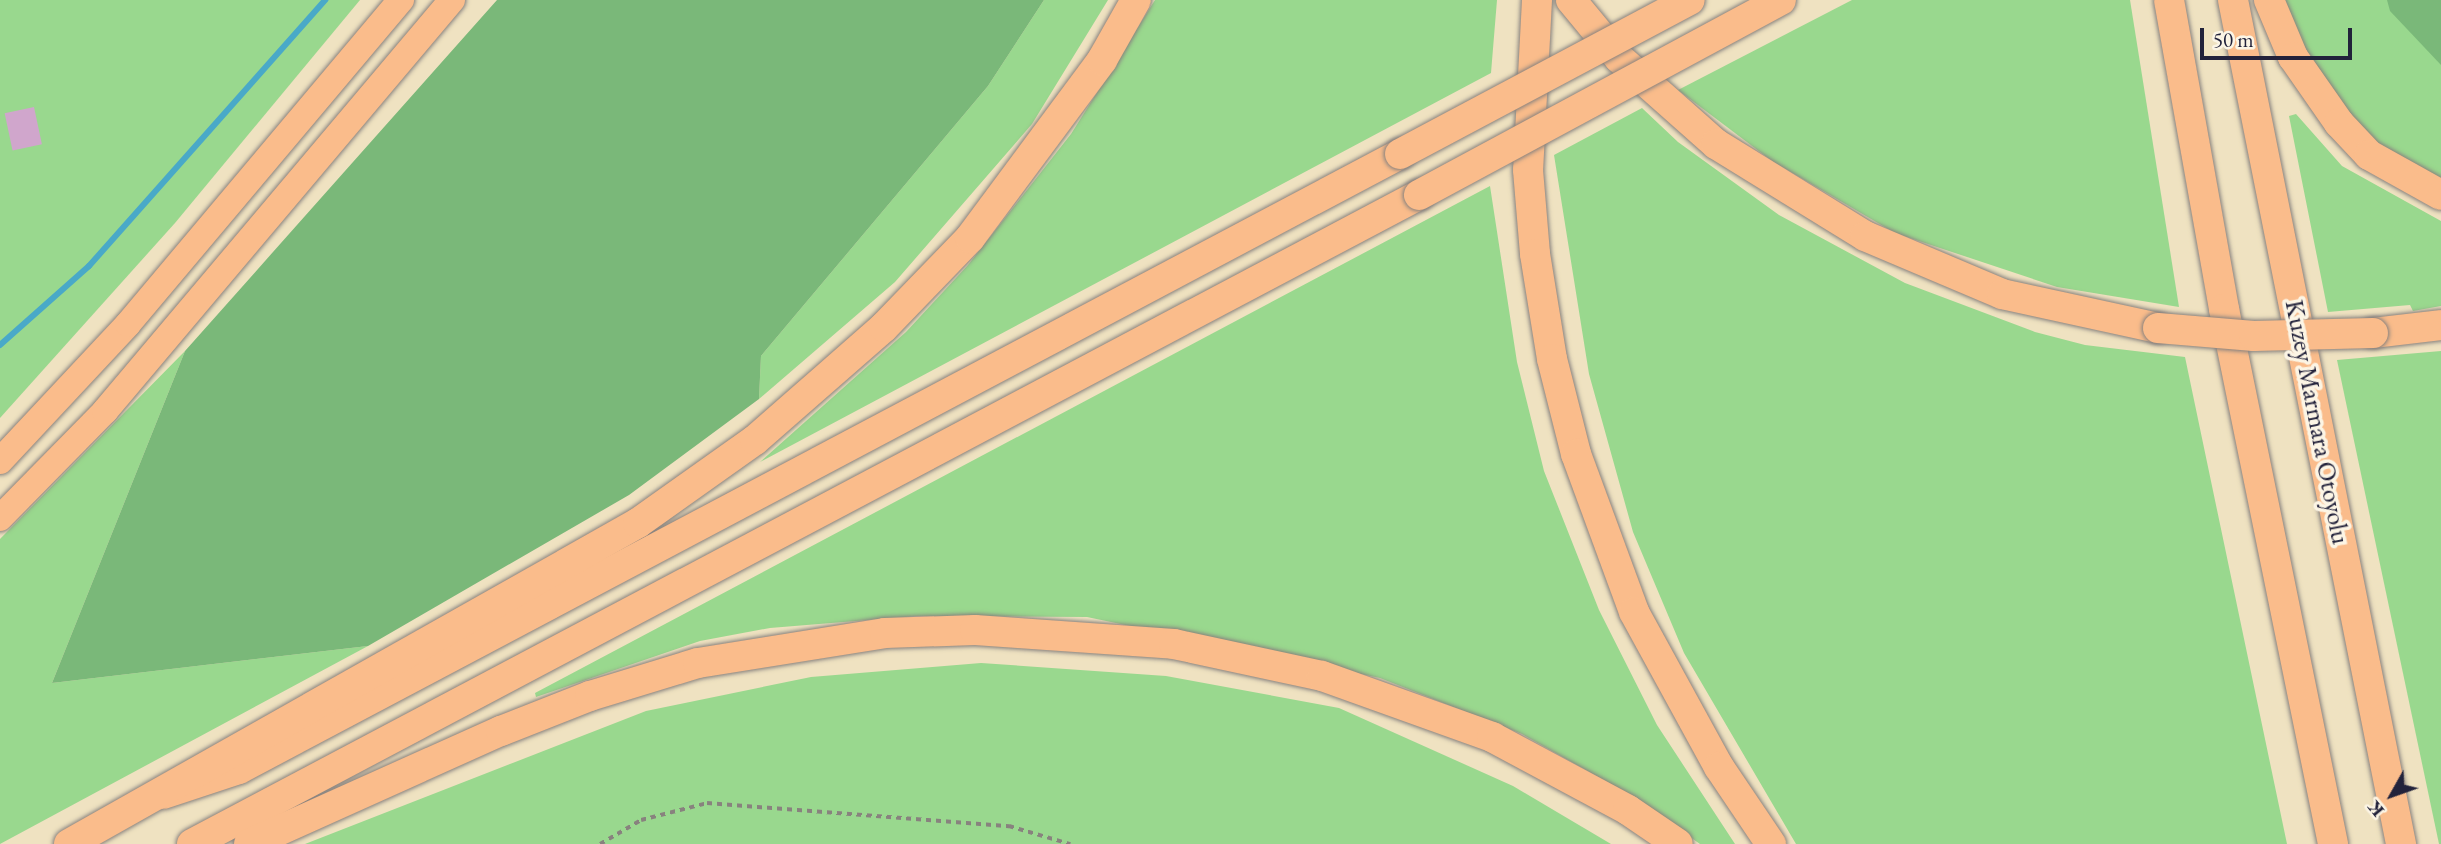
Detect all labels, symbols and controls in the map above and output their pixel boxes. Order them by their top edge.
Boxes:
scale bar [2203,14,2355,58]
text: 50 m [2213,26,2254,53]
street label: Kuzey Marmara Otoyolu [2278,297,2356,547]
north arrow [2357,760,2427,830]
text: K [2361,795,2390,822]

